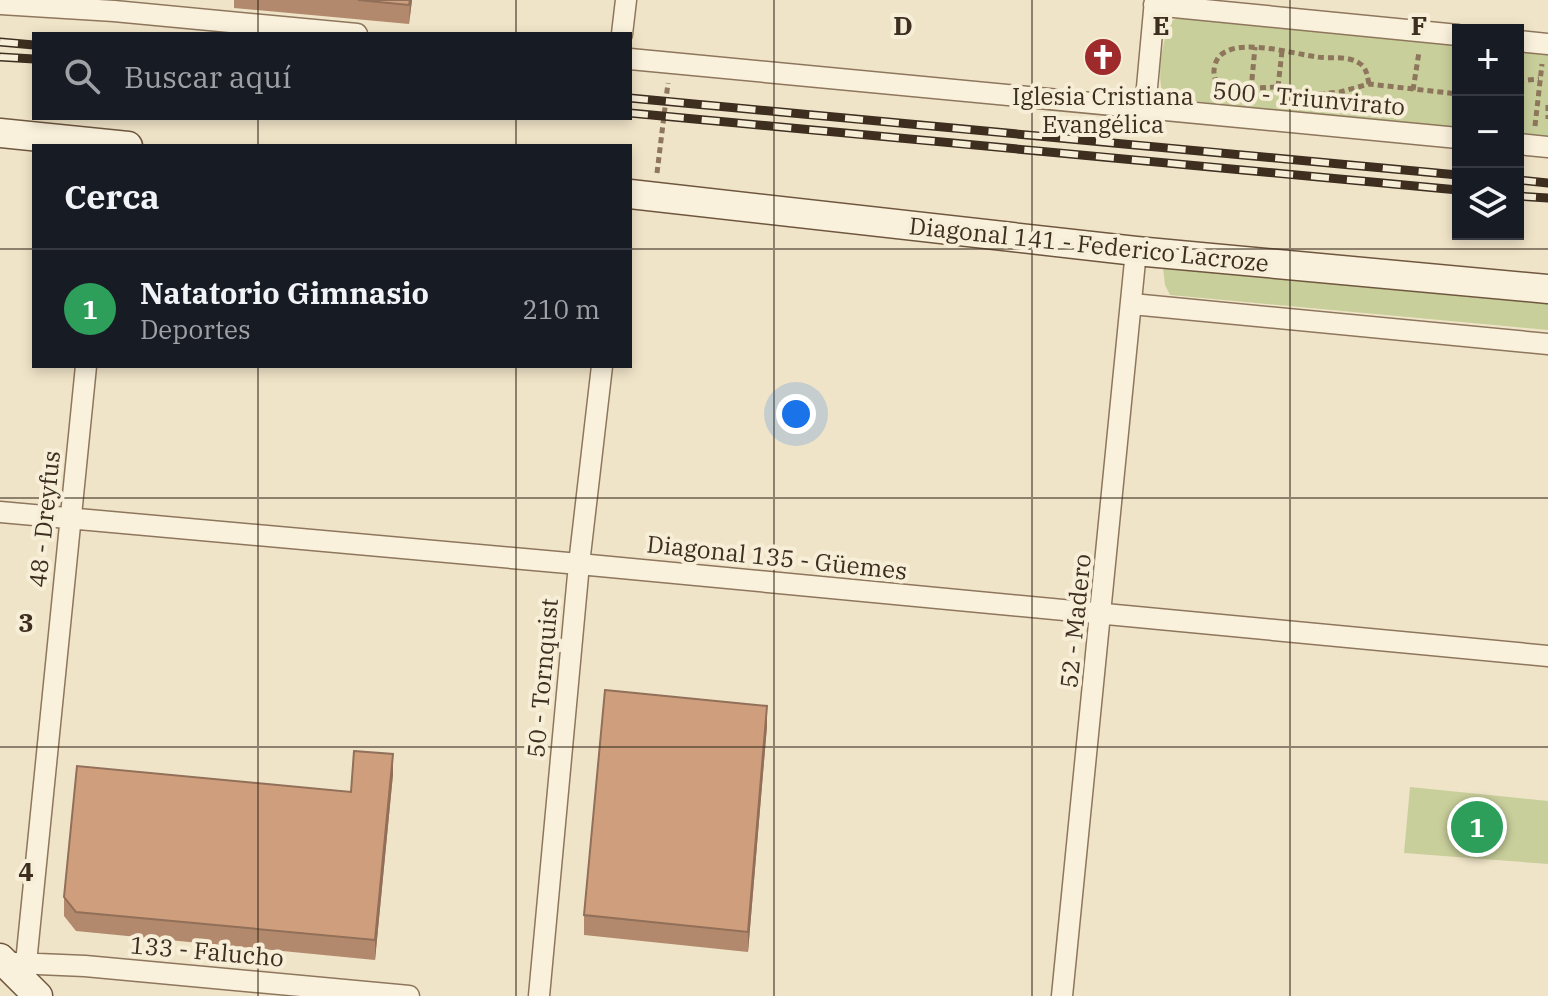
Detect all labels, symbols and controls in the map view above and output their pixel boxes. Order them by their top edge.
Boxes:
text: D [893,8,913,42]
text: E [1152,8,1170,42]
text: F [1411,8,1427,42]
map controls [1452,24,1524,240]
button: + [1452,24,1524,96]
search box [32,32,632,120]
church icon: Iglesia Cristiana Evangélica [1082,36,1124,78]
icon: search [60,54,104,98]
text: Buscar aquí [124,57,291,96]
street label: 500 - Triunvirato [1211,74,1407,122]
place label: Iglesia Cristiana Evangélica [1012,80,1194,140]
button: − [1452,96,1524,168]
button: layers [1452,168,1524,240]
text: Cerca [64,174,160,218]
street label: Diagonal 141 - Federico Lacroze [908,209,1270,279]
text: Natatorio Gimnasio [140,273,429,312]
text: 1 [82,292,98,326]
text: 210 m [522,292,600,326]
text: Deportes [140,312,251,346]
your location [776,394,816,434]
street label: 48 - Dreyfus [21,449,67,589]
street label: Diagonal 135 - Güemes [645,527,909,587]
street label: 52 - Madero [1052,552,1098,690]
street label: 50 - Tornquist [519,597,565,759]
text: 3 [18,605,34,639]
pin: 1 [1451,797,1503,857]
text: 4 [18,854,34,888]
street label: 133 - Falucho [129,928,285,974]

